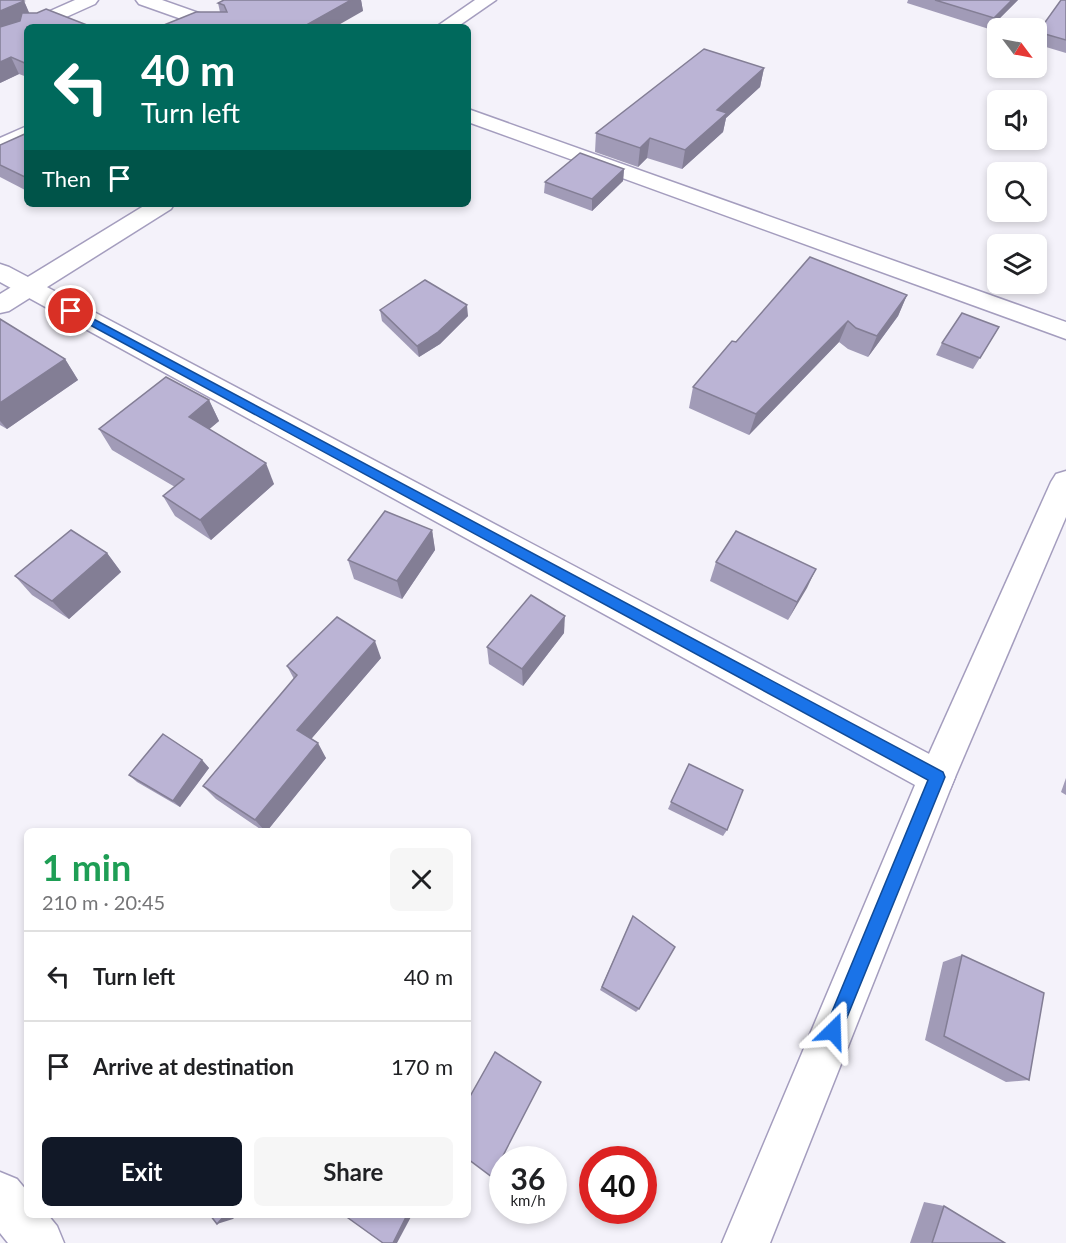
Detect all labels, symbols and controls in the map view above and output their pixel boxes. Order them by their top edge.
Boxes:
north arrow [987,18,1047,78]
map controls [987,18,1047,294]
text: 40 m [141,45,235,95]
icon: left [42,48,120,126]
button: sound [987,90,1047,150]
text: Turn left [141,96,240,129]
icon: arrive [103,162,136,195]
button: search [987,162,1047,222]
text: Then [42,165,91,192]
button: layers [987,234,1047,294]
pin [45,285,96,336]
icon: arrive [54,294,87,327]
text: 1 min [42,845,131,889]
button: close [390,848,453,911]
text: 210 m · 20:45 [42,890,165,914]
icon: left [42,960,75,993]
text: Turn left [93,963,175,990]
text: 40 m [404,963,453,990]
position arrow [801,999,865,1063]
icon: arrive [42,1050,75,1083]
text: Arrive at destination [93,1053,294,1080]
text: 170 m [391,1053,453,1080]
button: Exit [42,1137,242,1206]
button: Share [254,1137,453,1206]
speed limit sign: 40 [579,1146,657,1224]
text: 36 [511,1160,545,1196]
text: km/h [510,1191,546,1209]

